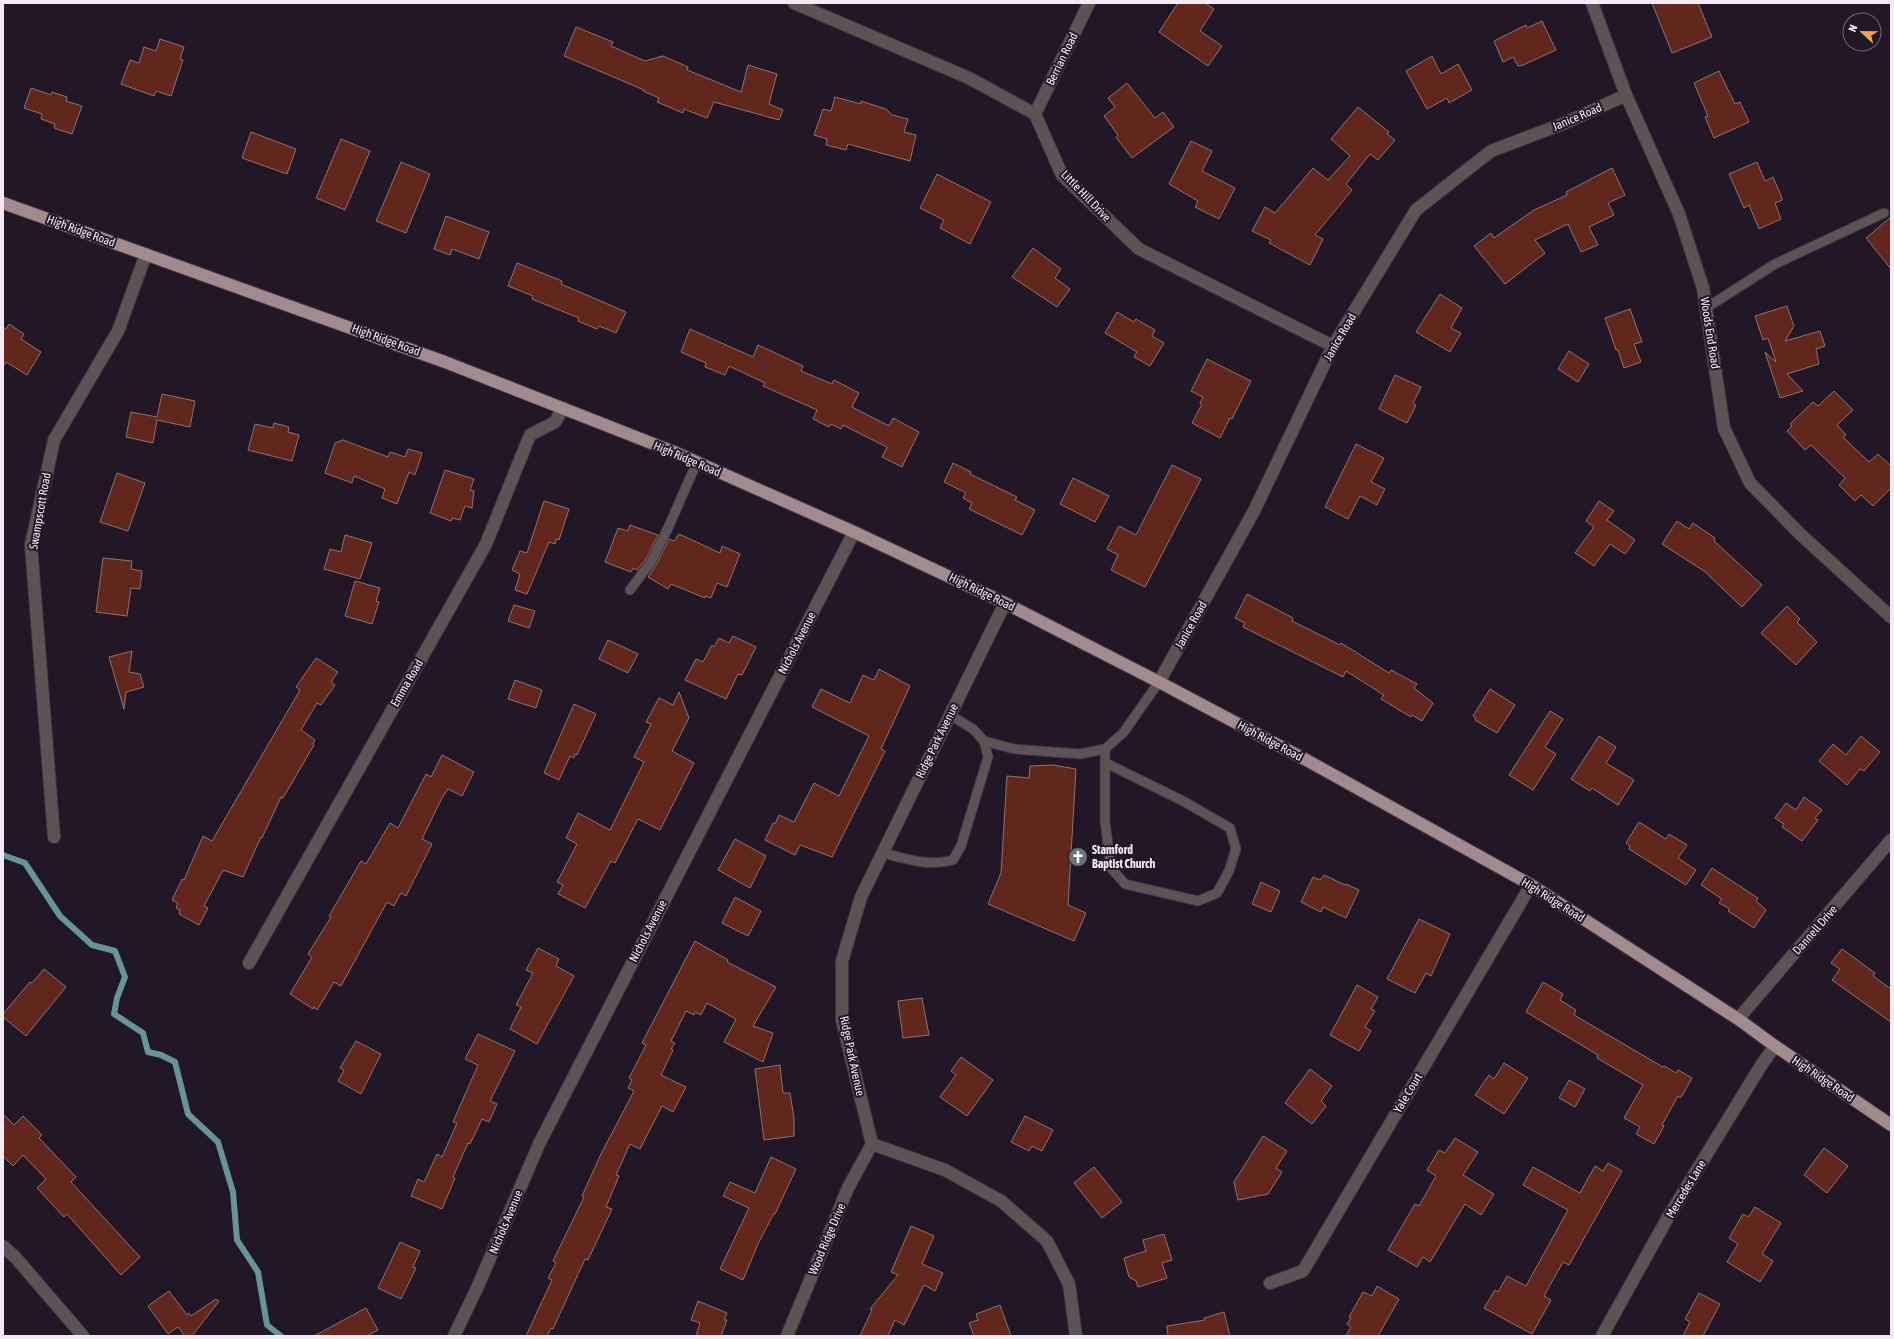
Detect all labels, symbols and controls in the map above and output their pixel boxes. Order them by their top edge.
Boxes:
north arrow [1842,12,1882,52]
text: N [1846,23,1860,34]
street label: Berrian Road [1043,30,1081,88]
street label: Janice Road [1550,100,1604,134]
street label: Little Hill Drive [1058,168,1114,224]
street label: High Ridge Road [45,212,117,250]
street label: Woods End Road [1697,296,1723,370]
street label: Janice Road [1321,311,1359,363]
street label: High Ridge Road [350,321,422,359]
street label: High Ridge Road [651,439,723,479]
street label: Swampscott Road [26,472,54,550]
street label: High Ridge Road [947,570,1017,614]
street label: Janice Road [1172,599,1210,651]
street label: Nichols Avenue [775,610,819,676]
street label: Emma Road [388,657,426,709]
street label: Ridge Park Avenue [913,701,961,781]
street label: High Ridge Road [1235,718,1305,764]
place label: Stamford Baptist Church [1092,843,1156,871]
church icon: Stamford Baptist Church [1067,846,1089,868]
street label: High Ridge Road [1519,875,1587,925]
street label: Nichols Avenue [626,898,670,964]
street label: Dannell Drive [1790,903,1840,957]
street label: Ridge Park Avenue [837,1015,867,1097]
street label: High Ridge Road [1789,1053,1857,1105]
street label: Yale Court [1391,1070,1426,1115]
street label: Mercedes Lane [1663,1157,1709,1221]
street label: Nichols Avenue [486,1188,526,1256]
street label: Wood Ridge Drive [806,1201,848,1277]

